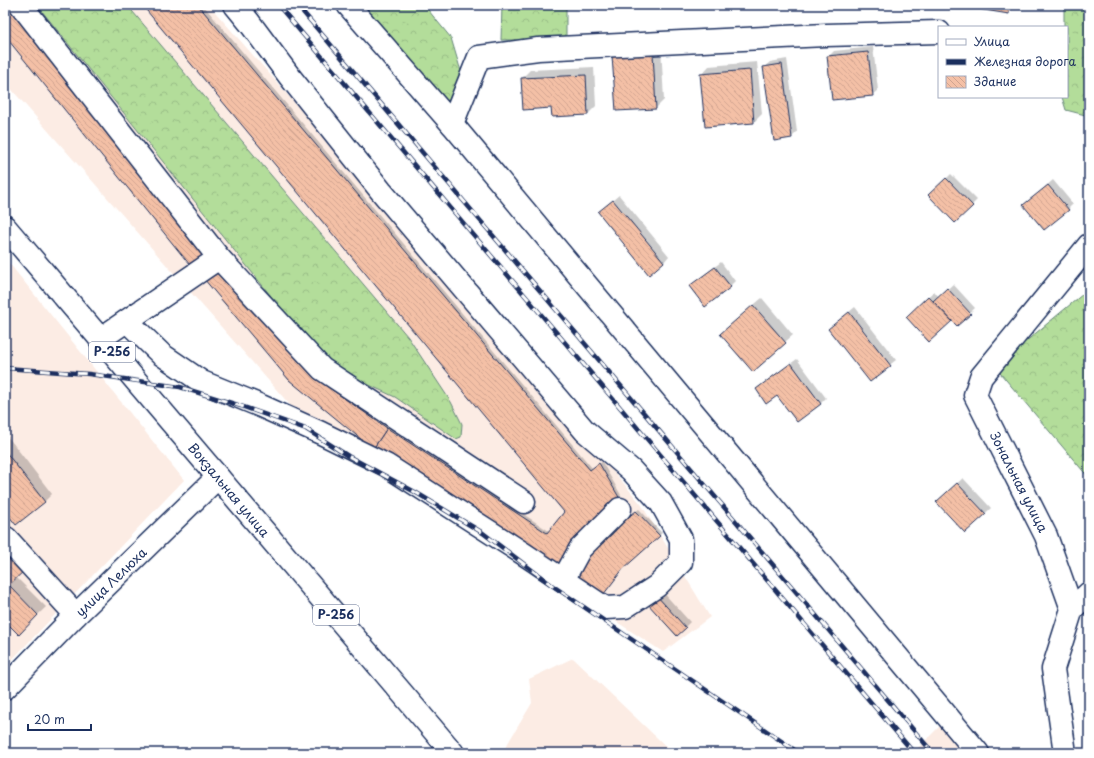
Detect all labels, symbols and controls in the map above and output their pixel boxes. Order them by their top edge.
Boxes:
legend [938,26,1068,98]
text: Улица [974,32,1010,50]
text: Железная дорога [974,52,1077,70]
text: Здание [974,72,1016,90]
road number: Р-256 [89,342,135,362]
street label: Зональная улица [986,428,1053,536]
street label: Вокзальная улица [184,438,275,542]
street label: улица Лелюха [71,543,150,620]
road number: Р-256 [313,605,359,625]
scale bar [28,706,91,732]
text: 20 m [34,710,65,728]

